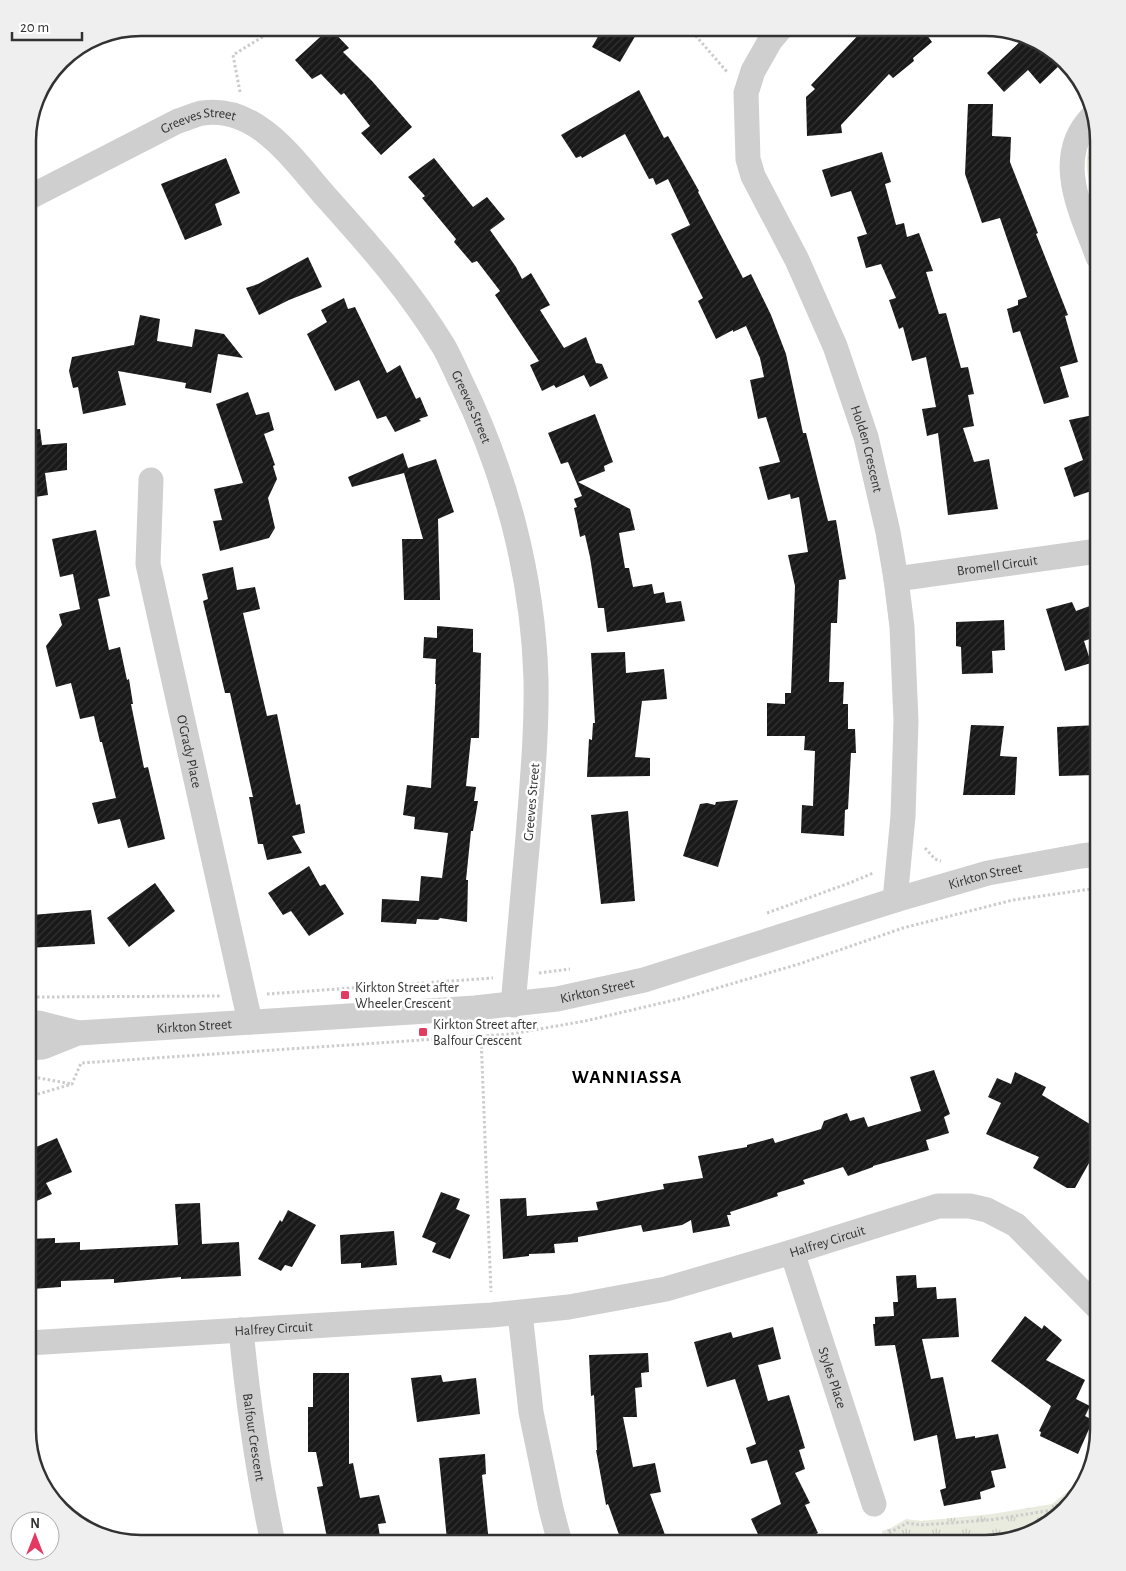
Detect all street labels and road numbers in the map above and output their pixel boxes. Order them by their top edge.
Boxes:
street label: Greeves Street [159,106,238,137]
street label: Greeves Street [449,369,493,446]
street label: Holden Crescent [848,404,885,494]
street label: Bromell Circuit [956,553,1039,578]
street label: O'Grady Place [174,714,204,789]
street label: Greeves Street [522,762,542,842]
street label: Kirkton Street [947,861,1024,892]
street label: Kirkton Street [559,976,636,1006]
street label: Kirkton Street [156,1017,233,1036]
street label: Halfrey Circuit [788,1223,867,1260]
street label: Halfrey Circuit [234,1320,314,1339]
street label: Styles Place [815,1345,848,1410]
street label: Balfour Crescent [240,1392,267,1483]

